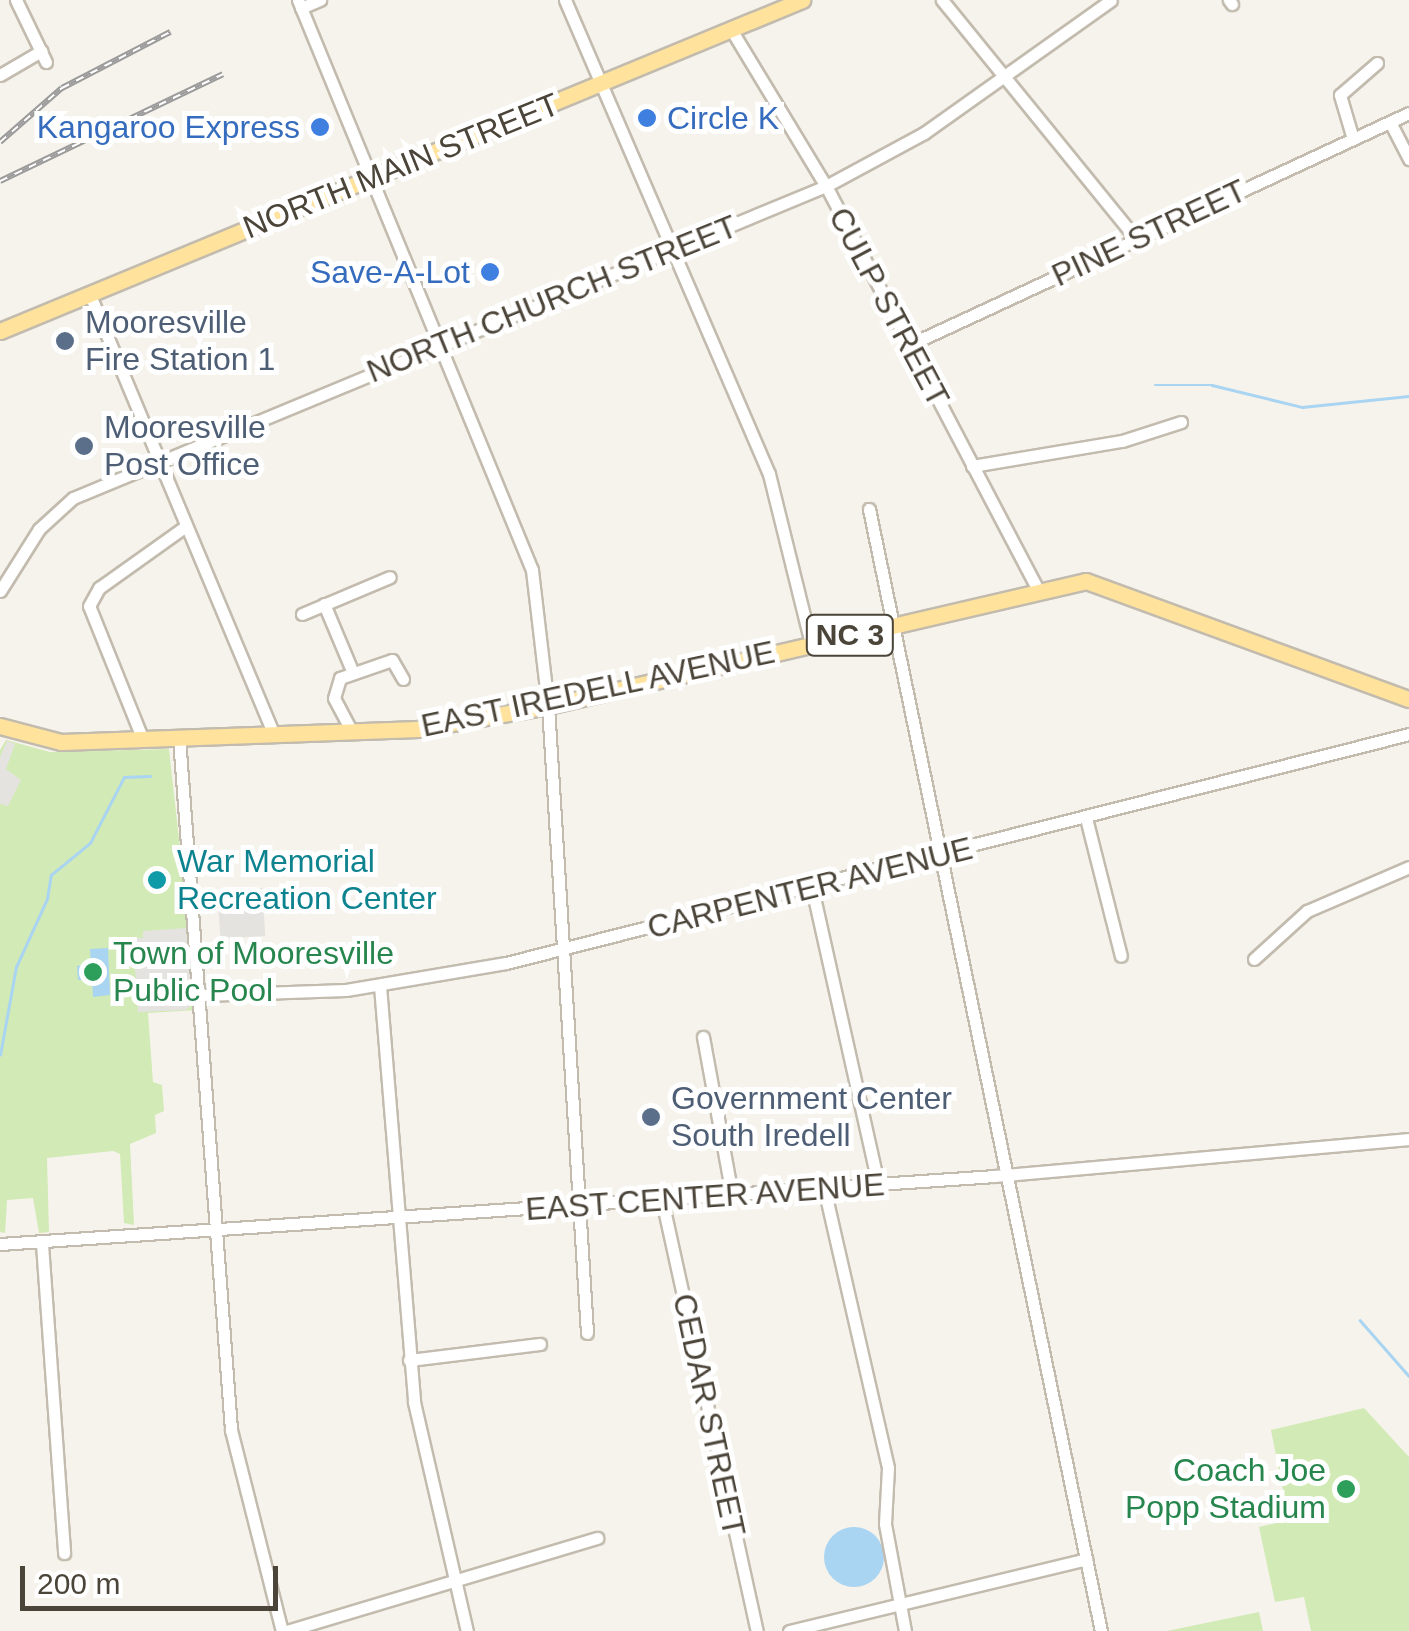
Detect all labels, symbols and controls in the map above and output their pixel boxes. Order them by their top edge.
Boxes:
street label: NORTH MAIN STREET [237,85,565,247]
place label: Circle K [667,99,779,137]
marker: Circle K [636,107,658,129]
place label: Kangaroo Express [37,108,300,146]
marker: Kangaroo Express [309,116,331,138]
street label: PINE STREET [1046,171,1252,295]
street label: CULP STREET [820,201,958,413]
street label: NORTH CHURCH STREET [361,207,743,391]
place label: Save-A-Lot [310,253,470,291]
marker: Save-A-Lot [479,261,501,283]
place label: Mooresville Fire Station 1 [85,304,275,379]
marker: Mooresville Fire Station 1 [54,330,76,352]
place label: Mooresville Post Office [104,409,266,484]
marker: Mooresville Post Office [73,435,95,457]
road number: NC 3 [805,610,895,660]
street label: EAST IREDELL AVENUE [416,632,780,746]
street label: CARPENTER AVENUE [643,829,977,947]
place label: War Memorial Recreation Center [177,843,437,918]
marker: War Memorial Recreation Center [146,869,168,891]
place label: Town of Mooresville Public Pool [113,935,394,1010]
marker: Town of Mooresville Public Pool [82,961,104,983]
place label: Government Center South Iredell [671,1080,952,1155]
marker: Government Center South Iredell [640,1106,662,1128]
street label: EAST CENTER AVENUE [523,1165,887,1229]
street label: CEDAR STREET [665,1290,753,1540]
place label: Coach Joe Popp Stadium [1125,1452,1326,1527]
marker: Coach Joe Popp Stadium [1335,1478,1357,1500]
scale bar [25,1546,282,1608]
text: 200 m [37,1567,120,1600]

